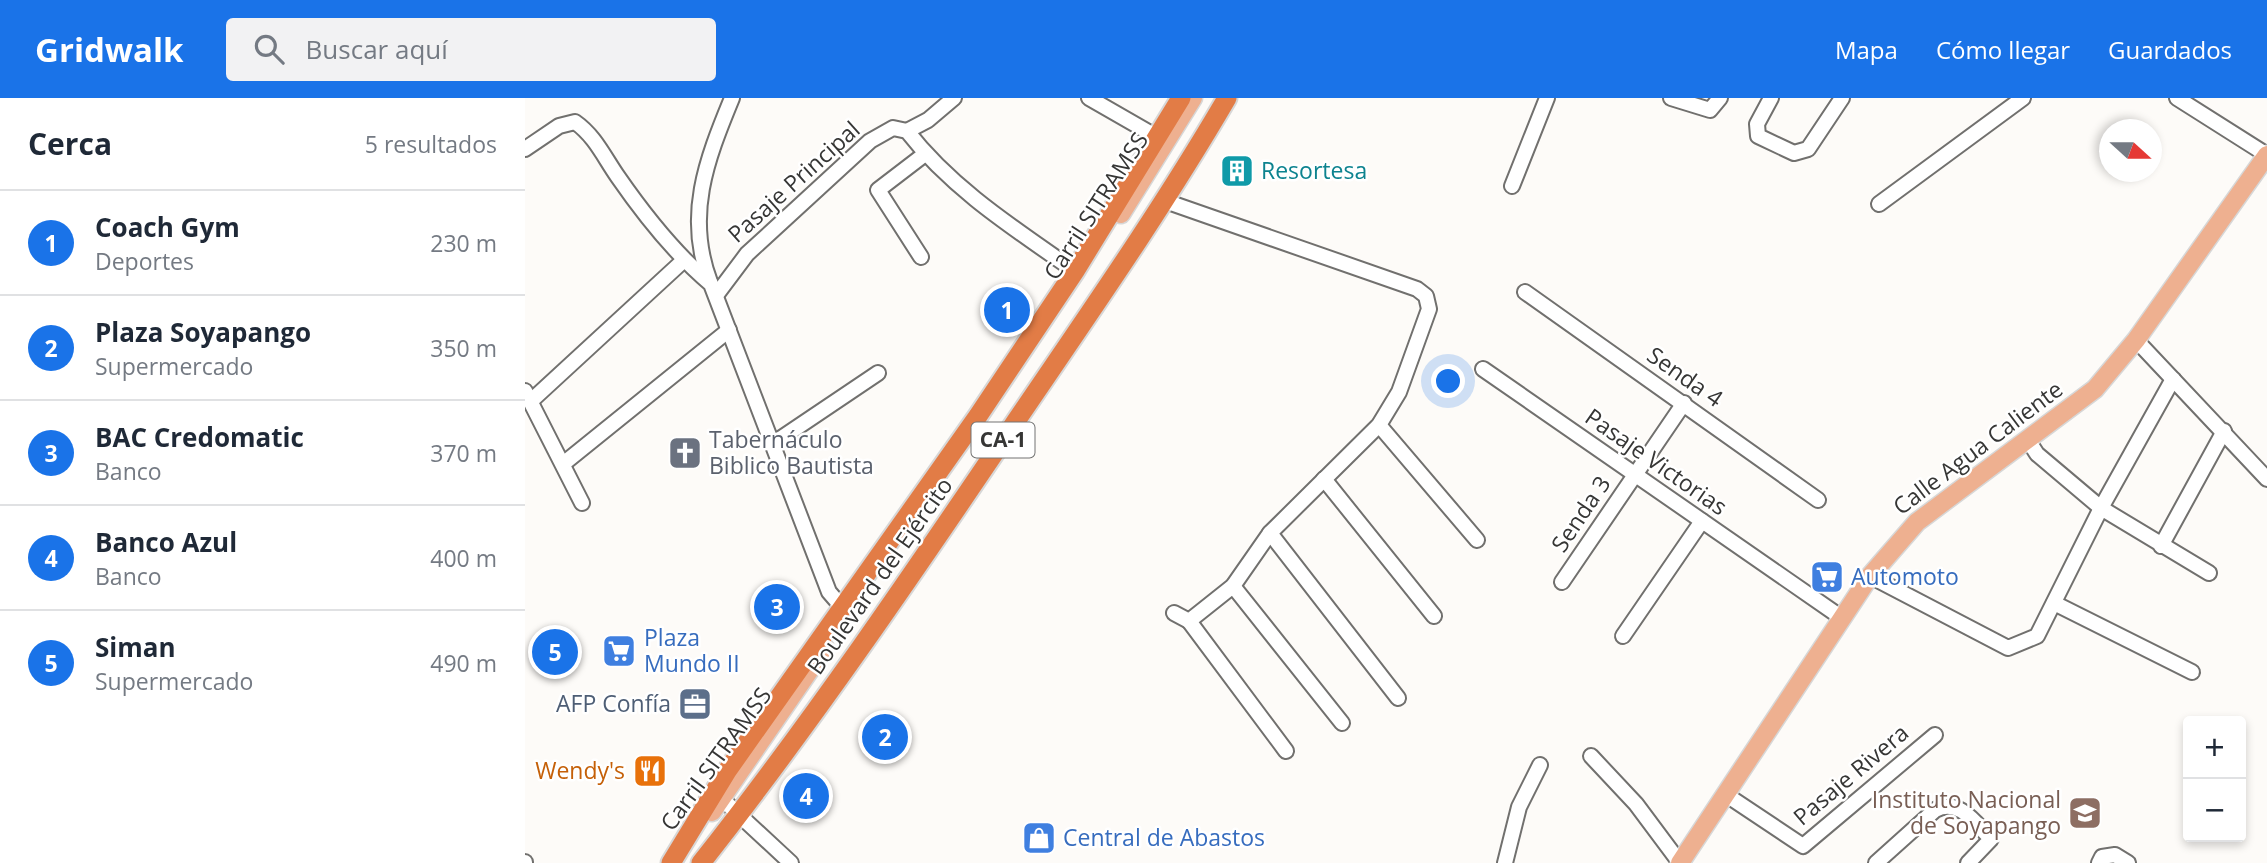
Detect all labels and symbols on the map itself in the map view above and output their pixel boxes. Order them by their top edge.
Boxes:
street label: Pasaje Principal [720,113,866,249]
north arrow [2099,119,2162,182]
street label: Carril SITRAMSS [1035,125,1155,285]
building icon: Resortesa [1218,152,1256,190]
place label: Resortesa [1261,154,1367,186]
pin: 1 [984,284,1030,336]
street label: Senda 4 [1641,339,1730,414]
your location [1431,364,1465,398]
street label: Calle Agua Caliente [1886,373,2069,522]
street label: Pasaje Victorias [1579,400,1734,522]
road number: CA-1 [972,422,1035,458]
place label: Tabernáculo Biblico Bautista [709,423,874,481]
church icon: Tabernáculo Biblico Bautista [666,434,704,472]
street label: Senda 3 [1543,469,1617,558]
street label: Boulevard del Ejército [799,471,959,680]
supermarket icon: Automoto [1808,558,1846,596]
place label: Automoto [1851,560,1959,592]
pin: 3 [754,581,800,633]
place label: Plaza Mundo II [644,621,740,679]
pin: 5 [532,626,578,678]
supermarket icon: Plaza Mundo II [600,632,638,670]
street label: Carril SITRAMSS [652,680,778,837]
office icon: AFP Confía [676,685,714,723]
place label: AFP Confía [556,687,671,719]
pin: 2 [862,711,908,763]
street label: Pasaje Rivera [1786,716,1915,832]
restaurant icon: Wendy's [631,752,669,790]
place label: Wendy's [535,754,625,786]
pin: 4 [783,770,829,822]
place label: Instituto Nacional de Soyapango [1872,783,2061,841]
school or university icon: Instituto Nacional de Soyapango [2066,794,2104,832]
shop icon: Central de Abastos [1020,819,1058,857]
place label: Central de Abastos [1063,821,1265,853]

